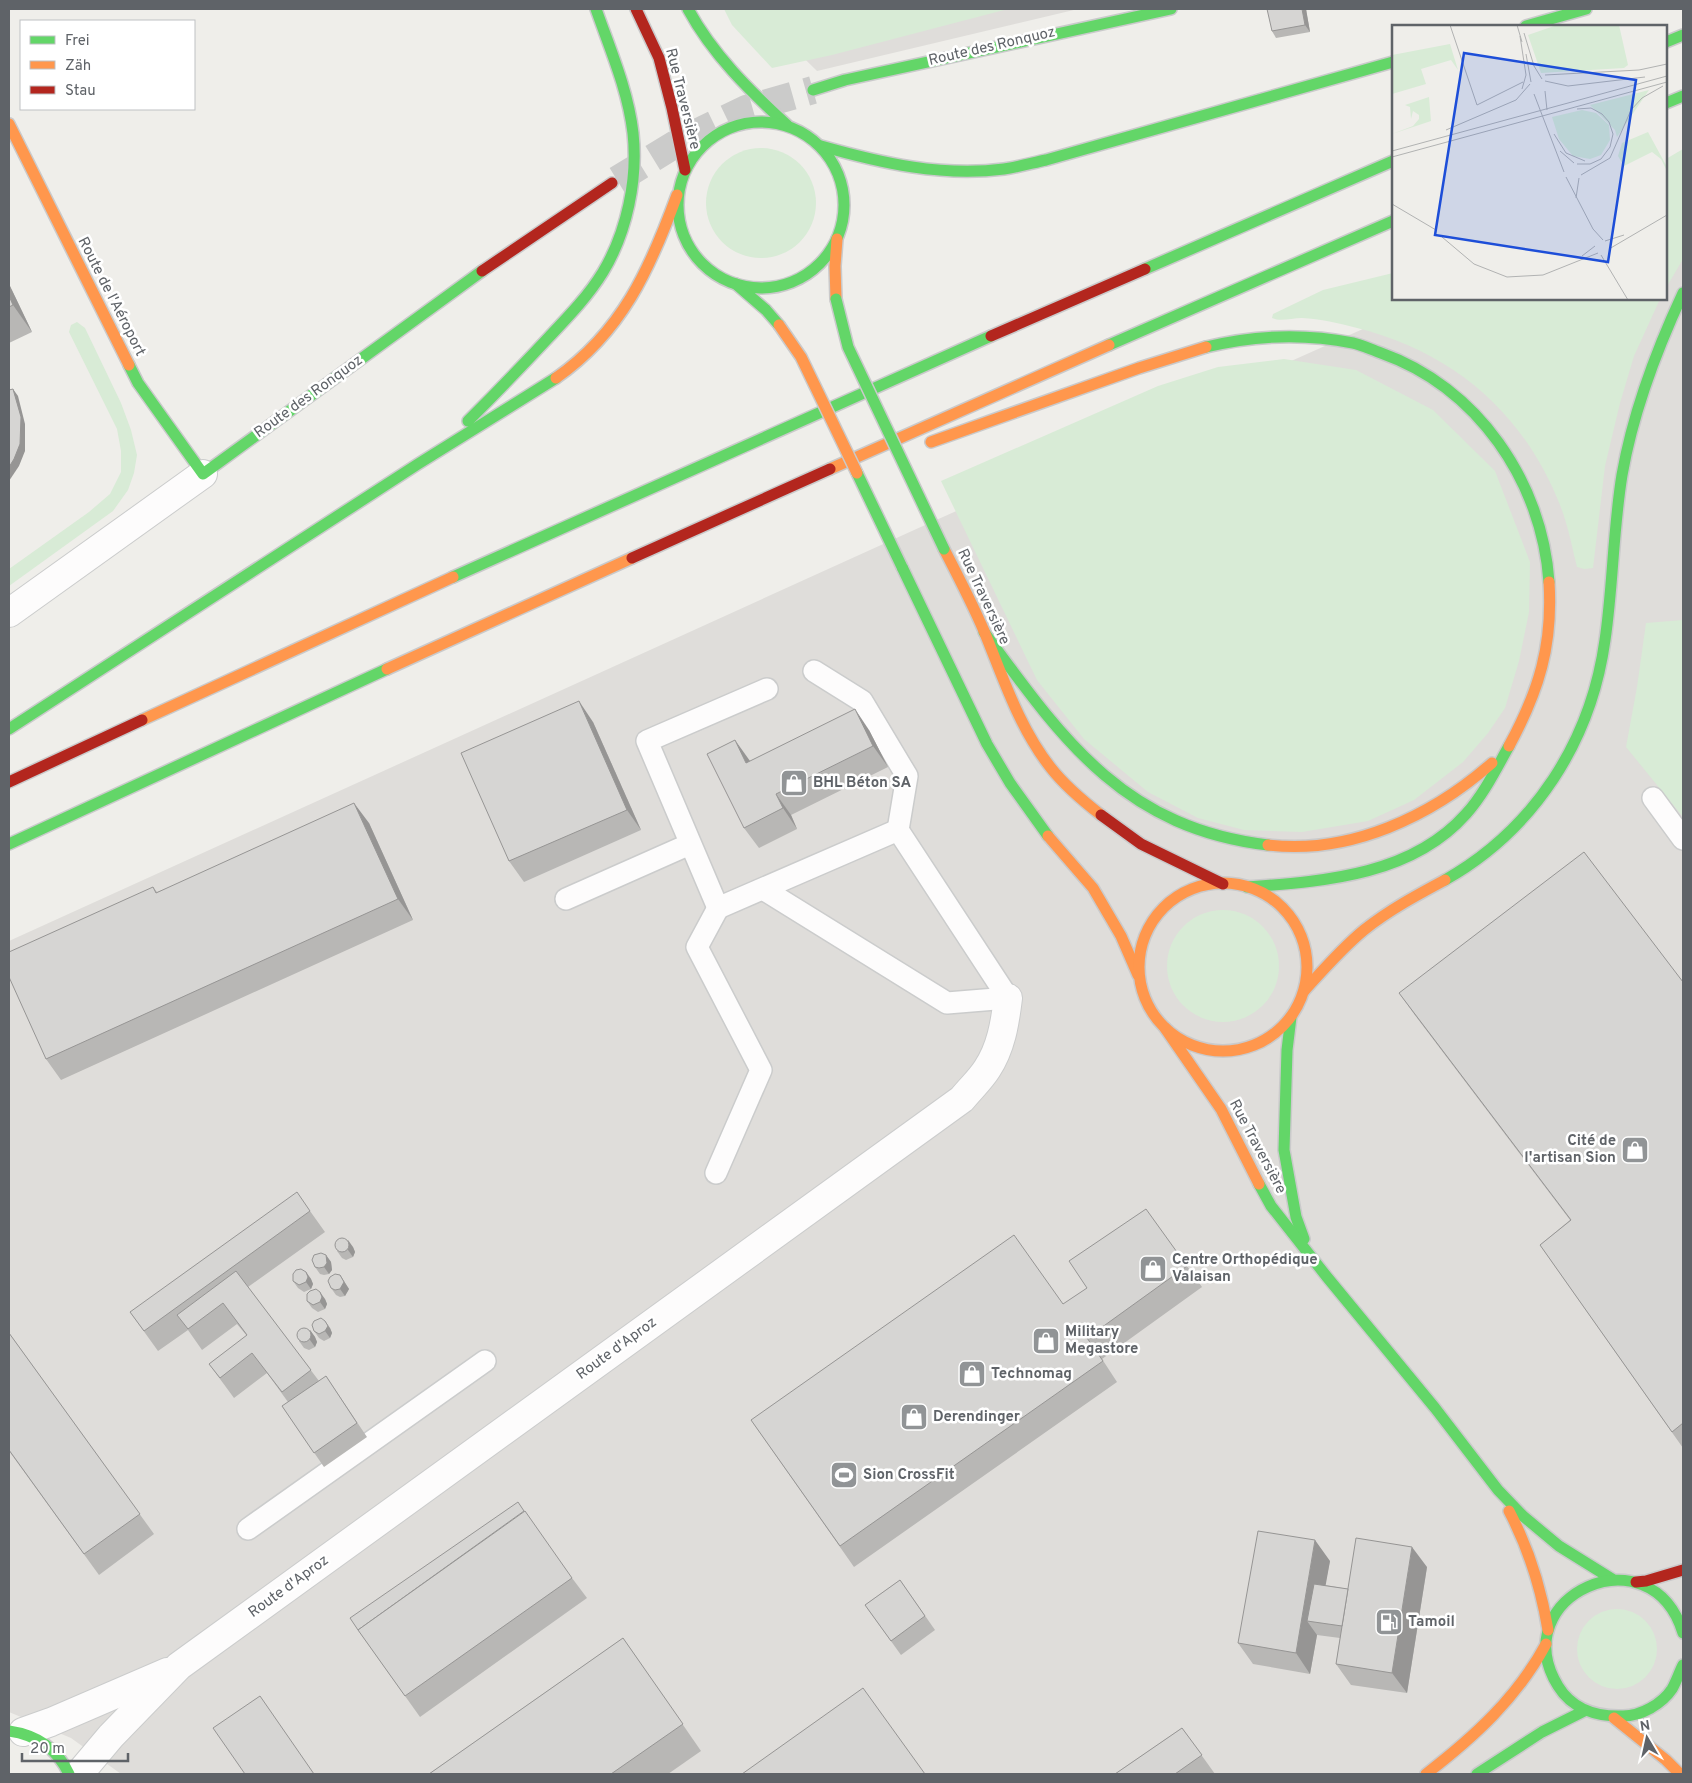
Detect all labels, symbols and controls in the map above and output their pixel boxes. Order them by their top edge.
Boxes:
legend [20,20,195,110]
street label: Route des Ronquoz [927,23,1057,71]
inset map [1392,25,1667,300]
text: Frei [65,32,90,51]
street label: Rue Traversière [660,46,704,152]
text: Zäh [65,57,91,76]
text: Stau [65,82,96,101]
street label: Route de l'Aéroport [73,234,149,360]
street label: Route des Ronquoz [251,351,367,443]
street label: Rue Traversière [952,546,1014,648]
shop icon: BHL Béton SA [779,768,809,798]
place label: BHL Béton SA [813,774,911,793]
street label: Rue Traversière [1224,1097,1290,1197]
place label: Cité de l'artisan Sion [1524,1132,1616,1168]
shop icon: Cité de l'artisan Sion [1620,1135,1650,1165]
place label: Centre Orthopédique Valaisan [1172,1251,1318,1287]
shop icon: Centre Orthopédique Valaisan [1138,1254,1168,1284]
street label: Route d'Aproz [573,1313,661,1385]
place label: Military Megastore [1065,1323,1138,1359]
shop icon: Military Megastore [1031,1326,1061,1356]
shop icon: Technomag [957,1359,987,1389]
place label: Technomag [991,1365,1072,1384]
shop icon: Derendinger [899,1402,929,1432]
place label: Derendinger [933,1408,1021,1427]
sports icon: Sion CrossFit [829,1460,859,1490]
place label: Sion CrossFit [863,1466,955,1485]
street label: Route d'Aproz [245,1551,333,1623]
fuel station icon: Tamoil [1374,1607,1404,1637]
place label: Tamoil [1408,1613,1455,1632]
north arrow [1622,1713,1672,1763]
text: N [1639,1717,1652,1736]
scale bar [22,1730,129,1762]
text: 20 m [30,1740,65,1759]

